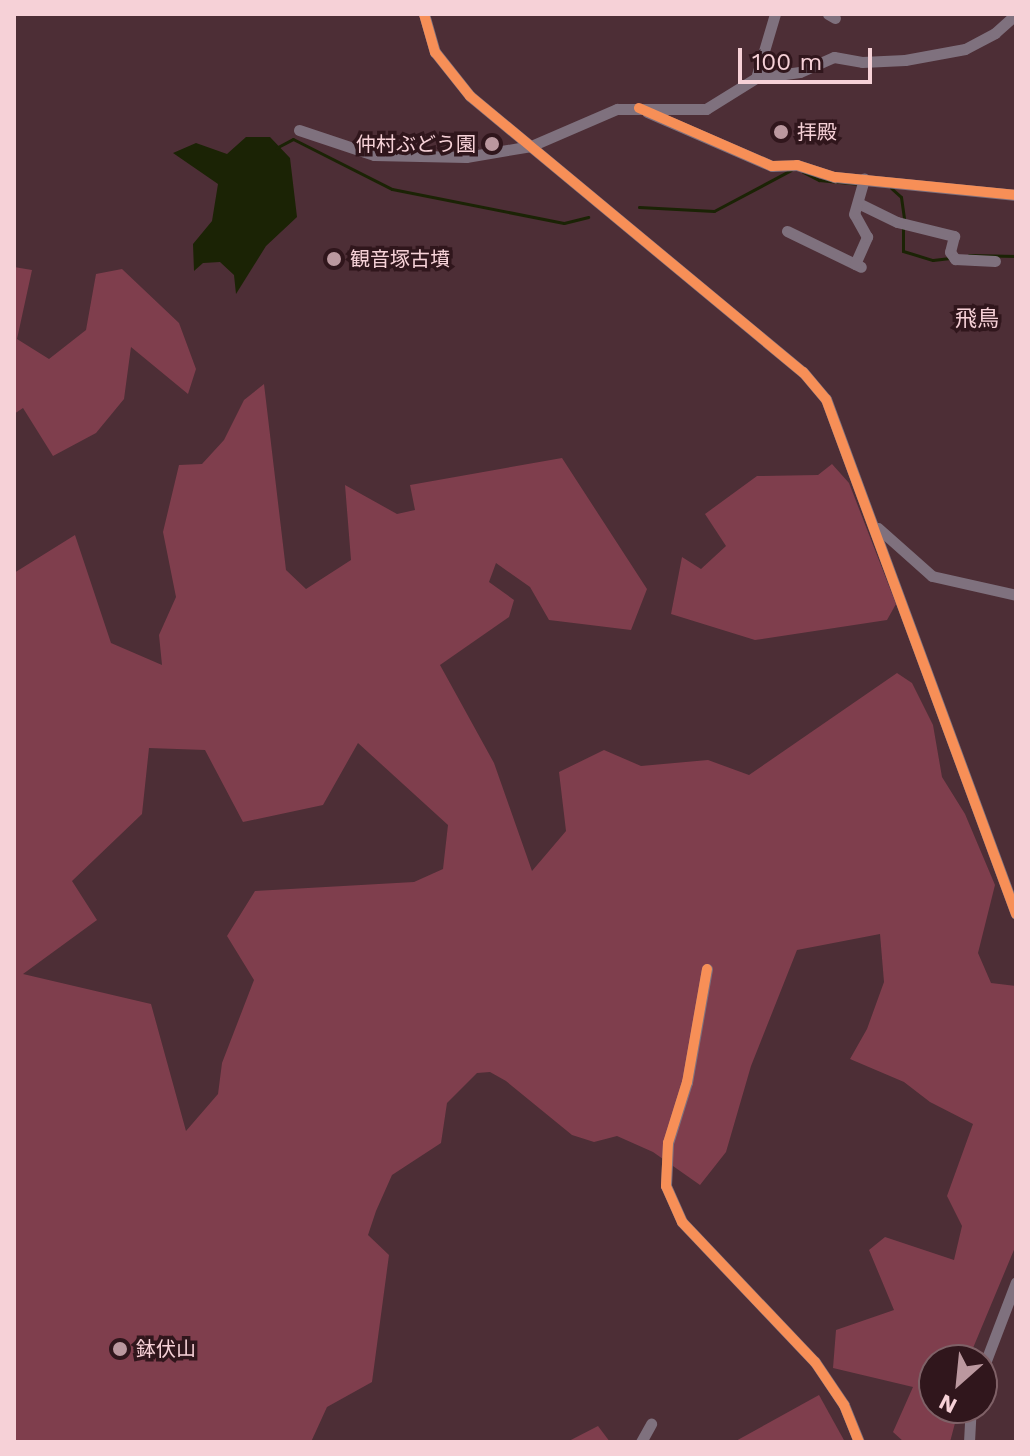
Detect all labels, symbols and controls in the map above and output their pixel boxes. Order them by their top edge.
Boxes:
scale bar [742,32,876,82]
text: 100 m [752,48,822,76]
place label: 拝殿 [797,120,837,144]
marker: 拝殿 [772,123,790,141]
place label: 仲村ぶどう園 [356,132,476,156]
marker: 仲村ぶどう園 [483,135,501,153]
place label: 観音塚古墳 [350,247,450,271]
marker: 観音塚古墳 [325,250,343,268]
district label: 飛鳥 [955,306,999,332]
place label: 鉢伏山 [136,1337,196,1361]
marker: 鉢伏山 [111,1340,129,1358]
north arrow [918,1344,998,1424]
text: N [935,1389,961,1419]

